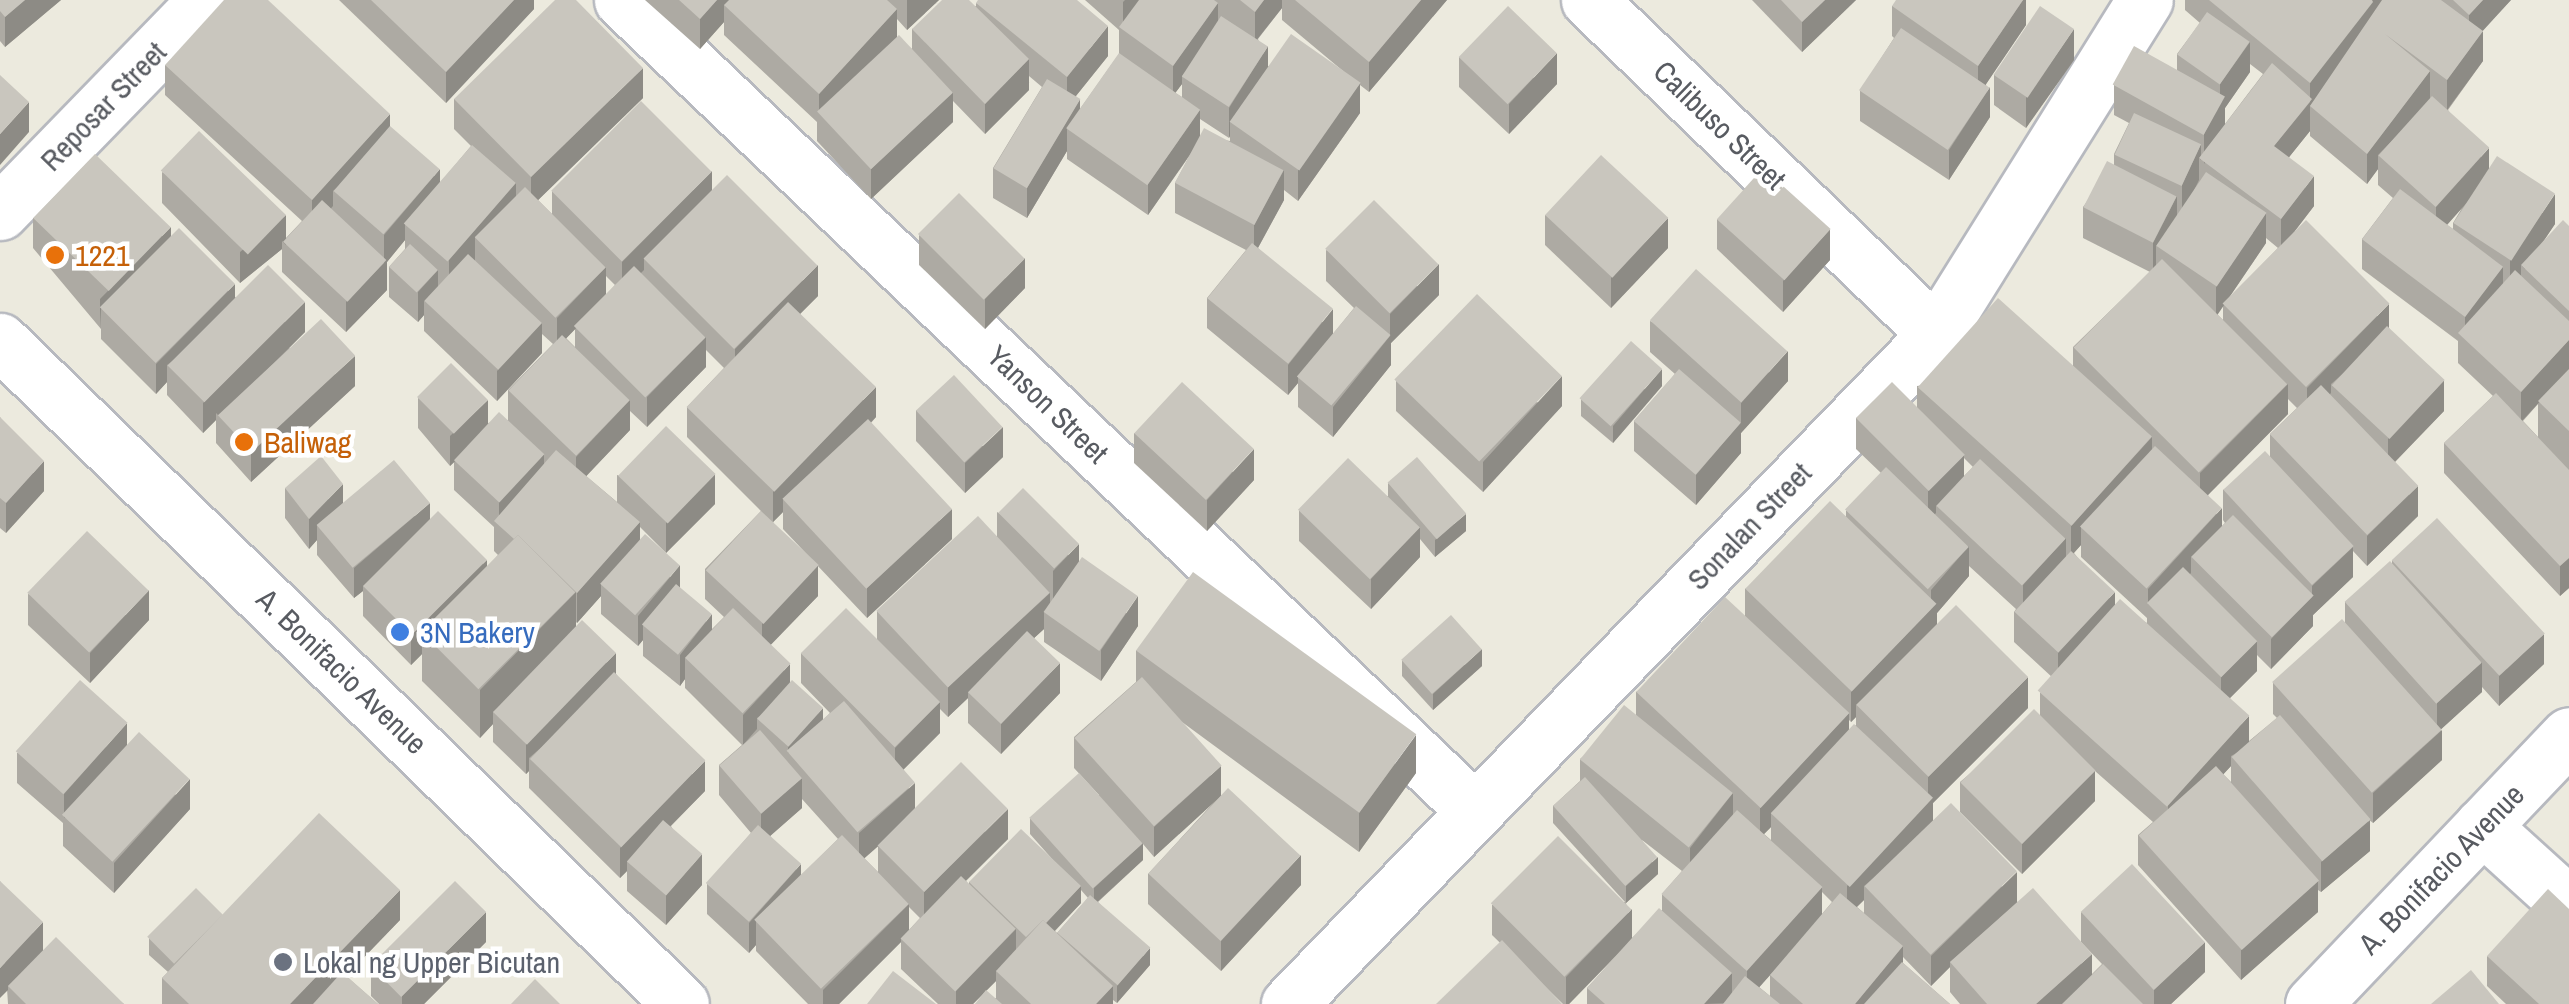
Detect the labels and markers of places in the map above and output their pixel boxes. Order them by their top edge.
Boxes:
place label: 1221 [75,237,130,273]
marker: 1221 [44,244,66,266]
place label: Baliwag [264,424,352,460]
marker: Baliwag [233,431,255,453]
place label: 3N Bakery [420,614,535,650]
marker: 3N Bakery [389,621,411,643]
place label: Lokal ng Upper Bicutan [303,944,560,980]
marker: Lokal ng Upper Bicutan [272,951,294,973]

